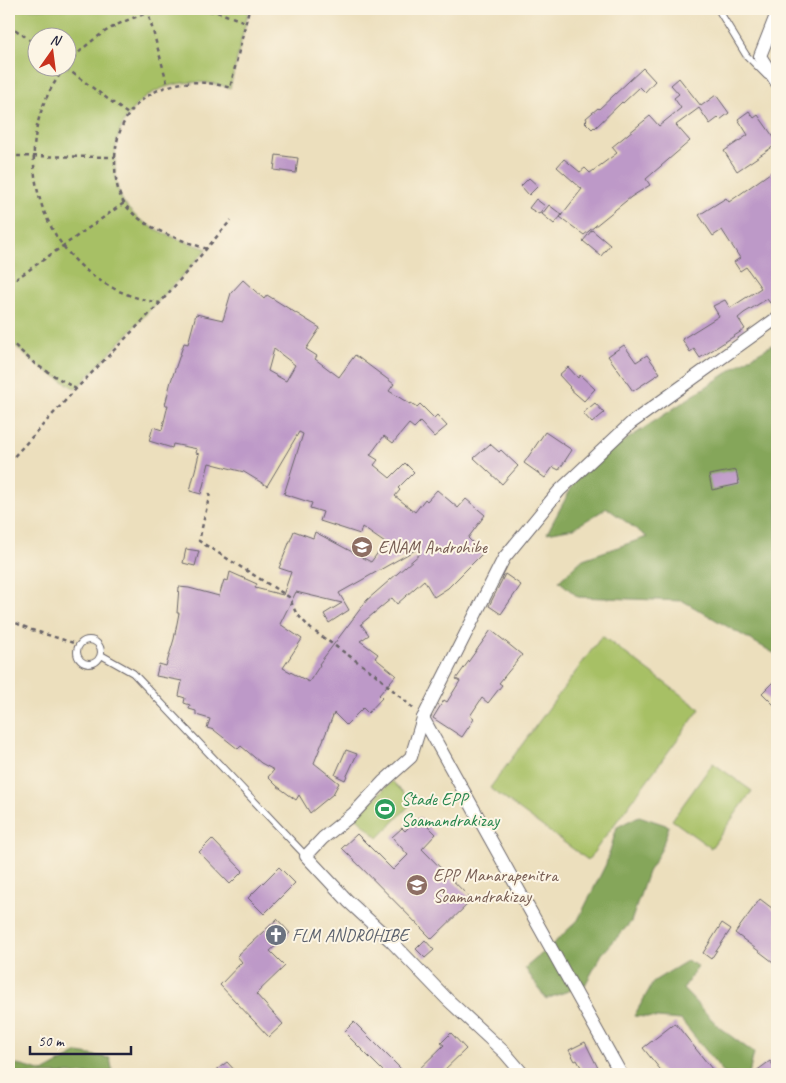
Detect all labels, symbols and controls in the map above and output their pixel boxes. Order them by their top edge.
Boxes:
north arrow [28,28,78,78]
text: N [49,31,64,50]
school or university icon: ENAM Androhibe [350,535,374,559]
place label: ENAM Androhibe [378,536,488,558]
place label: Stade EPP Soamandrakizay [401,788,501,831]
sports icon: Stade EPP Soamandrakizay [373,797,397,821]
place label: EPP Manarapenitra Soamandrakizay [433,864,559,907]
school or university icon: EPP Manarapenitra Soamandrakizay [405,873,429,897]
church icon: FLM ANDROHIBE [264,923,288,947]
place label: FLM ANDROHIBE [292,924,411,946]
scale bar [30,1023,131,1055]
text: 50 m [38,1032,65,1051]

